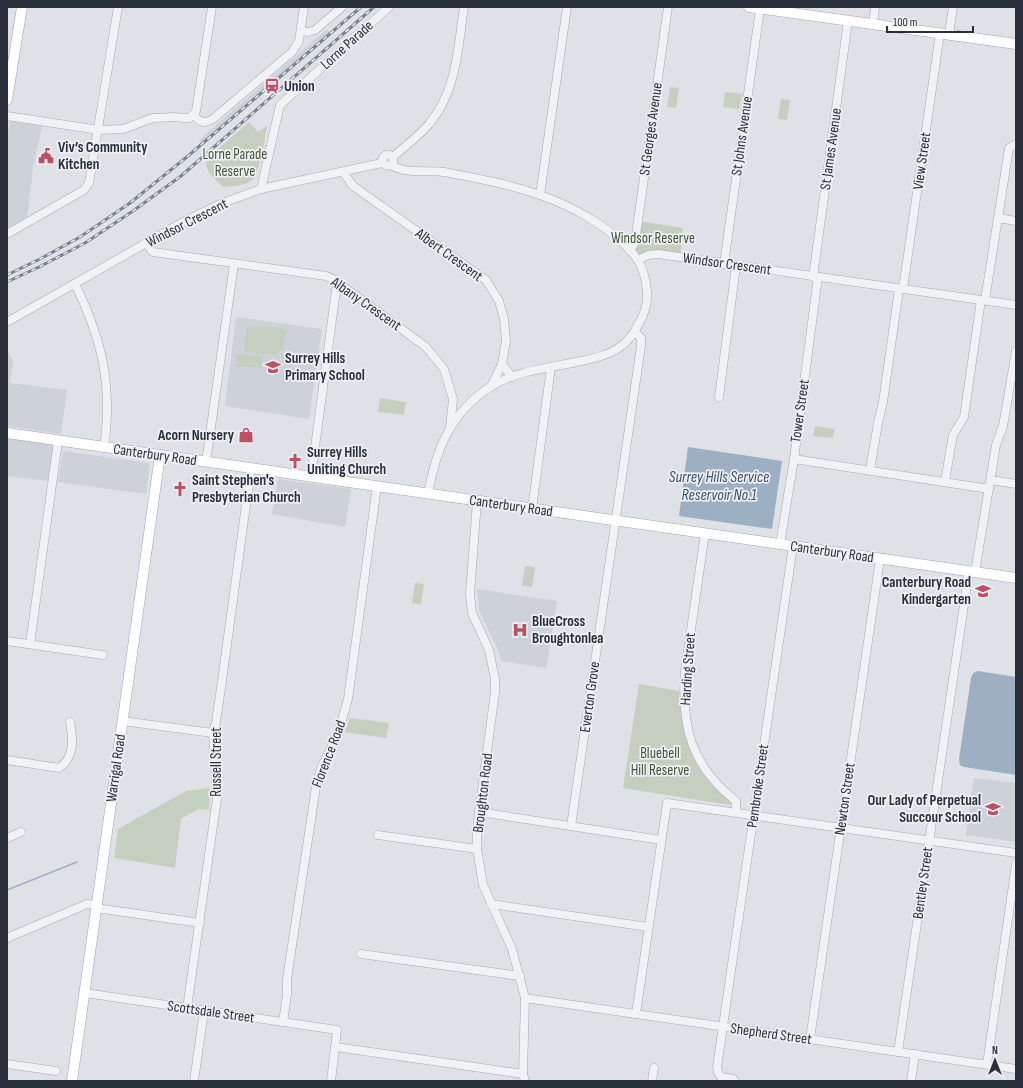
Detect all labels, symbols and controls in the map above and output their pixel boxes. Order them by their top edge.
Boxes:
scale bar [887,8,973,34]
text: 100 m [893,15,918,30]
street label: Lorne Parade [317,16,377,74]
station icon: Union [263,77,281,95]
place label: Union [284,77,315,96]
street label: St Georges Avenue [635,81,667,177]
street label: St Johns Avenue [727,95,757,177]
street label: St James Avenue [816,107,846,191]
street label: View Street [909,131,936,191]
place label: Viv’s Community Kitchen [58,138,148,174]
park label: Lorne Parade Reserve [203,145,267,181]
public building icon: Viv’s Community Kitchen [37,147,55,165]
street label: Windsor Crescent [143,194,231,252]
street label: Albert Crescent [411,224,487,286]
park label: Windsor Reserve [611,229,695,248]
street label: Windsor Crescent [681,248,773,280]
street label: Albany Crescent [326,272,405,335]
place label: Surrey Hills Primary School [285,349,365,385]
school or university icon: Surrey Hills Primary School [264,358,282,376]
street label: Tower Street [786,378,814,444]
place label: Acorn Nursery [157,426,235,445]
shop icon: Acorn Nursery [237,426,255,444]
street label: Canterbury Road [112,440,198,470]
place label: Surrey Hills Uniting Church [307,443,386,479]
church icon: Surrey Hills Uniting Church [286,452,304,470]
water label: Surrey Hills Service Reservoir No.1 [669,468,769,505]
place label: Saint Stephen's Presbyterian Church [192,471,301,507]
church icon: Saint Stephen's Presbyterian Church [171,480,189,498]
street label: Canterbury Road [468,491,554,521]
street label: Canterbury Road [789,537,875,567]
place label: Canterbury Road Kindergarten [882,573,971,609]
school or university icon: Canterbury Road Kindergarten [974,582,992,600]
place label: BlueCross Broughtonlea [532,612,603,648]
hospital icon: BlueCross Broughtonlea [511,621,529,639]
street label: Harding Street [676,632,700,706]
street label: Everton Grove [576,660,604,734]
street label: Florence Road [307,718,351,790]
street label: Russell Street [207,727,226,797]
street label: Warrigal Road [102,733,130,803]
street label: Pembroke Street [743,743,773,829]
park label: Bluebell Hill Reserve [631,744,689,780]
street label: Broughton Road [469,752,497,834]
street label: Newton Street [831,761,860,837]
place label: Our Lady of Perpetual Succour School [868,791,981,827]
school or university icon: Our Lady of Perpetual Succour School [984,800,1002,818]
street label: Bentley Street [909,845,937,920]
street label: Scottsdale Street [166,996,256,1028]
street label: Shepherd Street [729,1019,813,1049]
north arrow [975,1040,1015,1080]
text: N [992,1044,998,1057]

